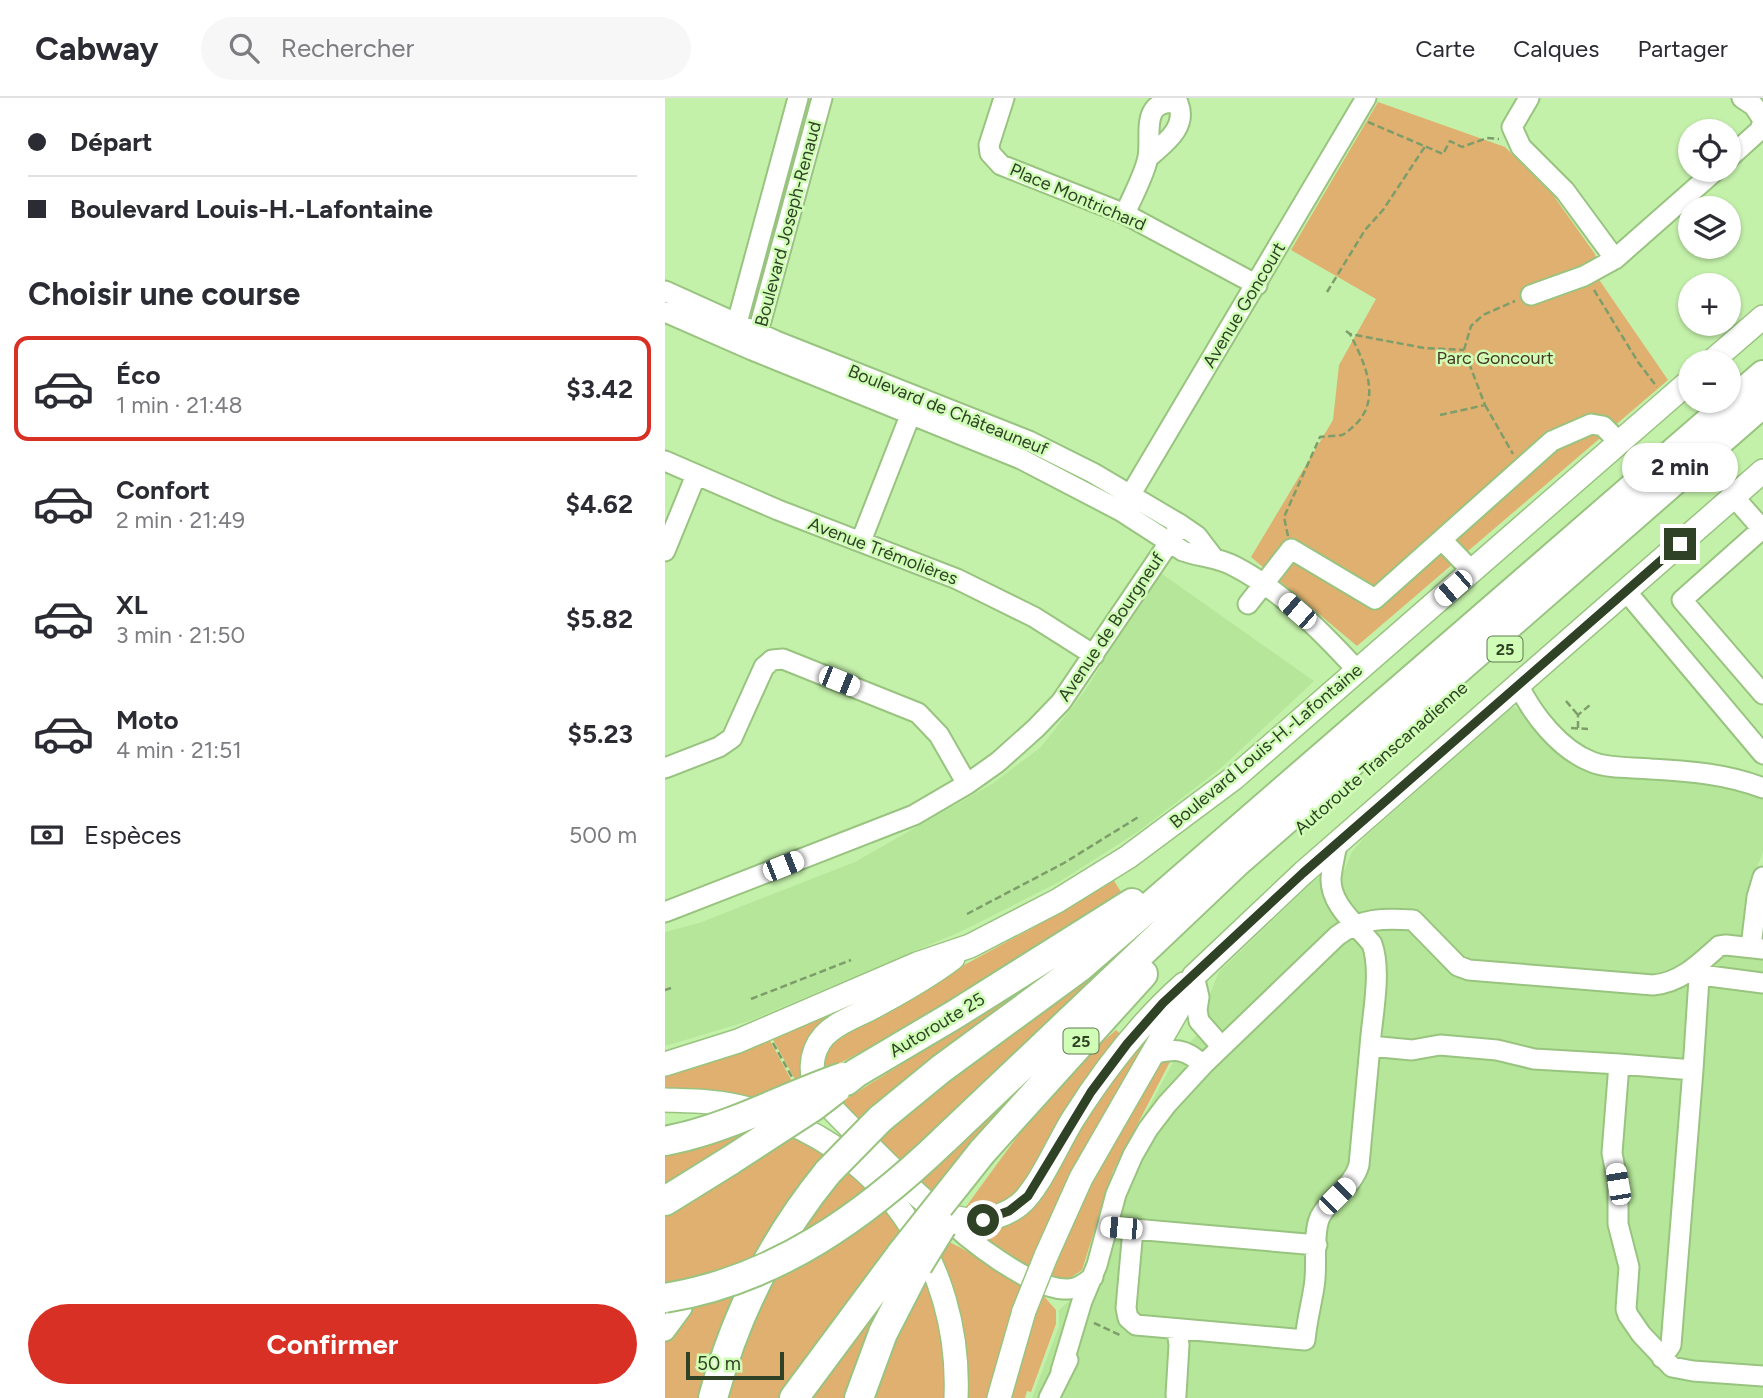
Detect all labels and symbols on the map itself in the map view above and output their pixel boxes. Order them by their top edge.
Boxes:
street label: Boulevard Joseph-Renaud [750,119,826,329]
street label: Place Montrichard [1007,158,1149,236]
street label: Avenue Goncourt [1198,238,1290,372]
park label: Parc Goncourt [1437,347,1554,369]
street label: Boulevard de Châteauneuf [845,360,1052,460]
callout: 2 min [1622,442,1738,492]
street label: Avenue Trémolières [805,512,961,590]
route end [1664,528,1696,560]
street label: Avenue de Bourgneuf [1053,548,1169,706]
car [1431,566,1476,610]
car [1275,589,1320,633]
road number: 25 [1487,636,1523,662]
street label: Boulevard Louis-H.-Lafontaine [1165,659,1367,833]
car [816,663,863,699]
street label: Autoroute Transcanadienne [1290,677,1472,839]
car [760,848,807,884]
street label: Autoroute 25 [885,988,989,1062]
road number: 25 [1063,1029,1099,1054]
car [1605,1161,1632,1207]
car [1315,1174,1360,1218]
route start [967,1204,999,1236]
car [1100,1216,1143,1240]
scale bar [686,1349,784,1381]

